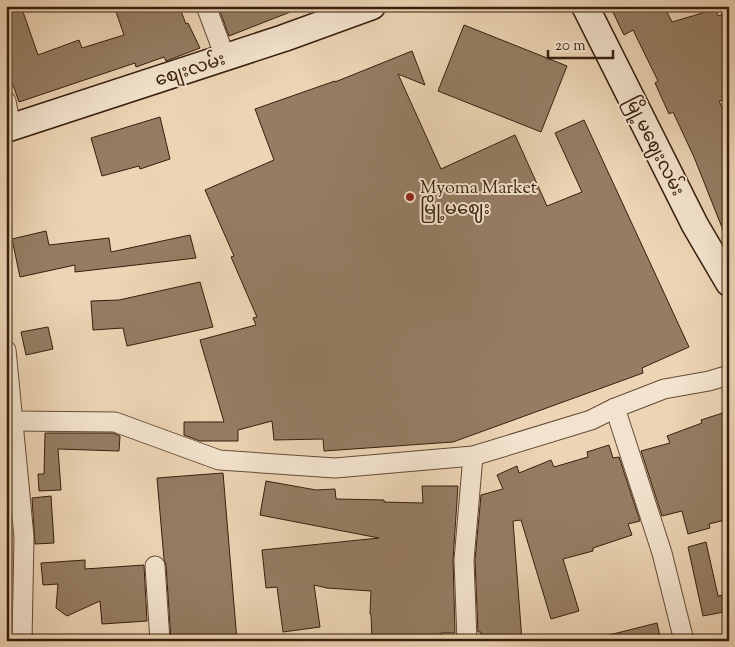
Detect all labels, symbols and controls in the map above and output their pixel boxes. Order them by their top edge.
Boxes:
scale bar [548,28,612,60]
text: 20 m [555,36,586,57]
street label: စျေးလမ်း [151,45,229,95]
street label: မြို့မဈေးလမ်း [617,91,692,201]
place label: Myoma Market မြို့မဈေး [420,176,537,223]
marker: Myoma Market မြို့မဈေး [404,191,416,203]

